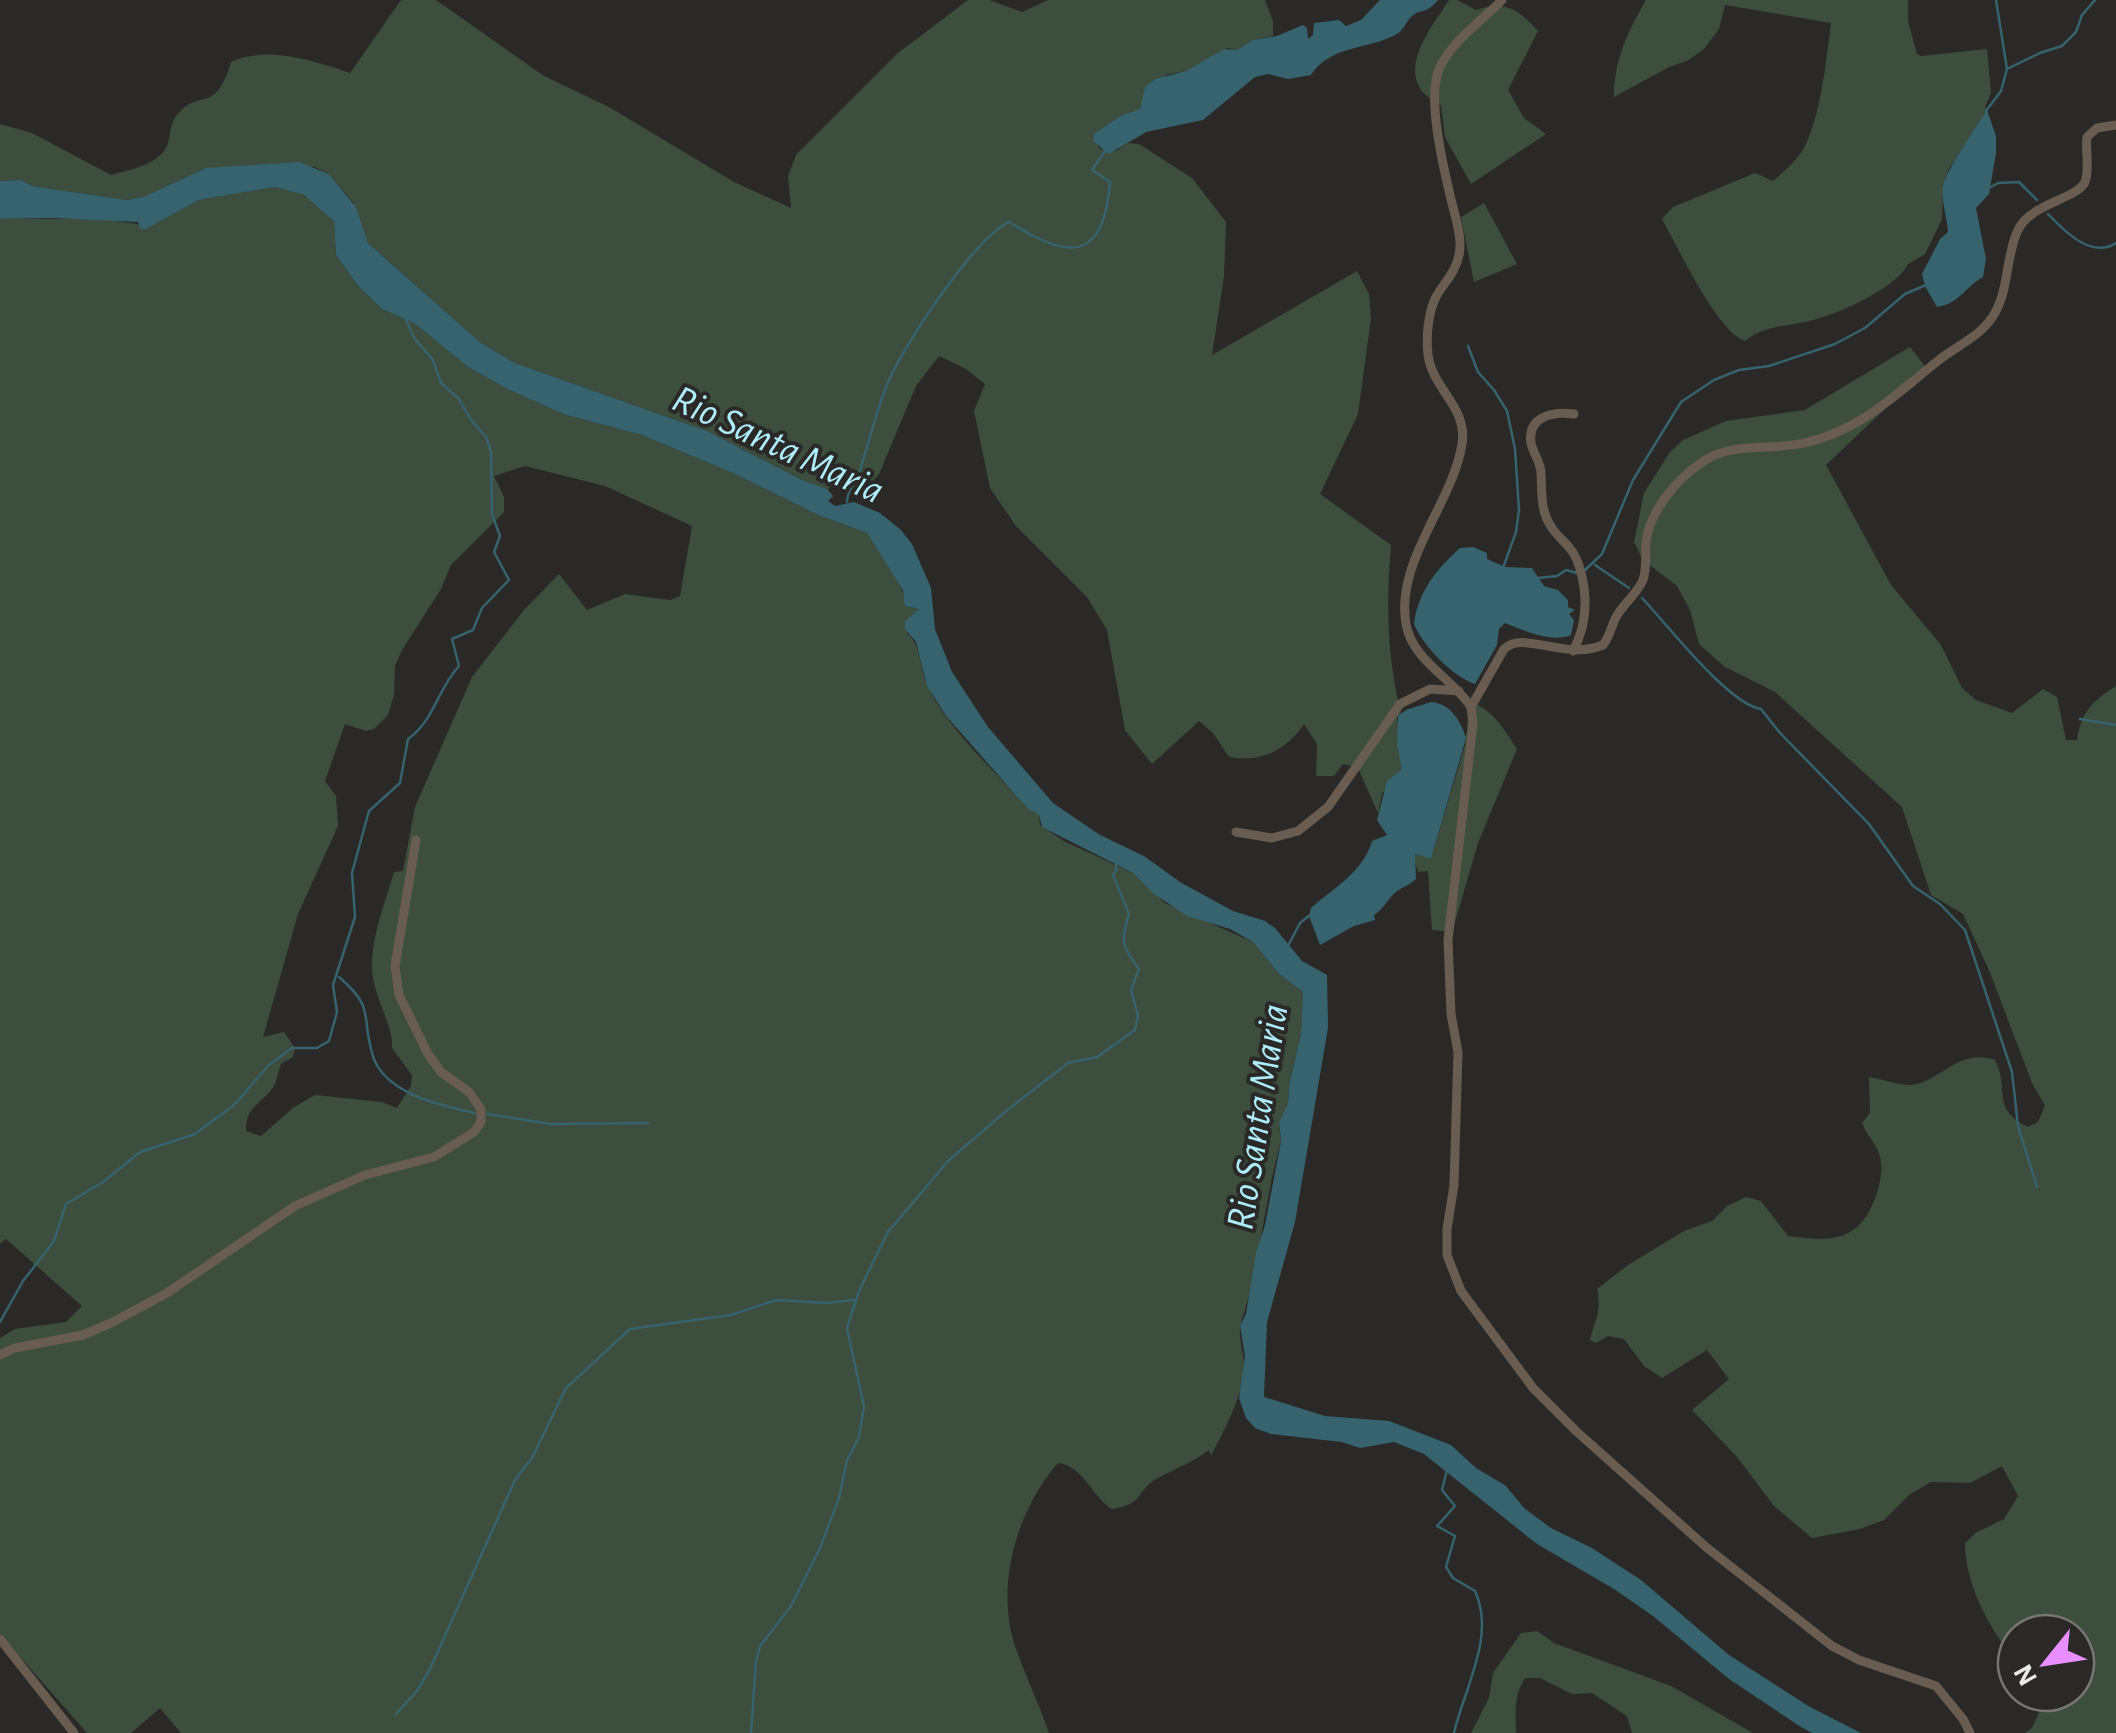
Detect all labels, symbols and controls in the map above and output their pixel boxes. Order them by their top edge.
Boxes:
water label: Rio Santa Maria [666,379,890,511]
water label: Rio Santa Maria [1220,1001,1296,1233]
north arrow [1996,1613,2096,1713]
text: N [2009,1659,2043,1690]

